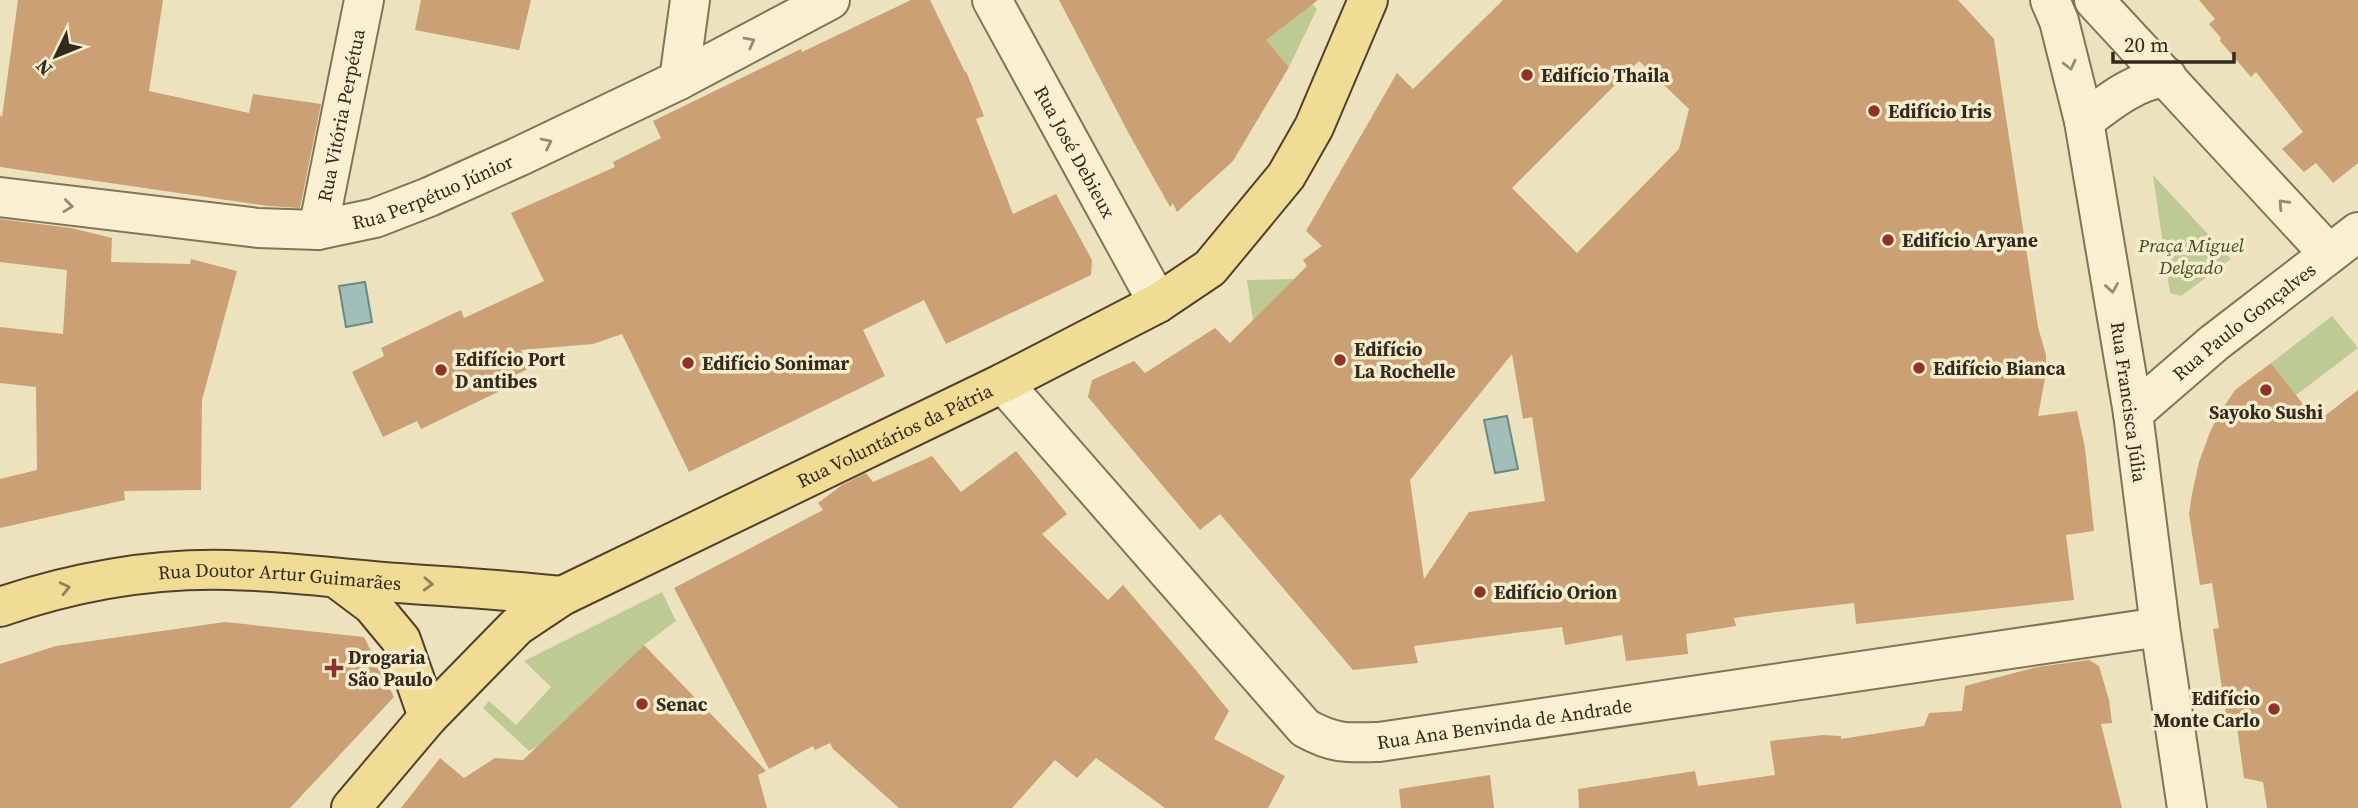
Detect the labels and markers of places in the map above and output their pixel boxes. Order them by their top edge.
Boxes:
place label: Edifício Thaila [1541,62,1670,88]
marker: Edifício Thaila [1519,67,1535,83]
place label: Edifício Iris [1888,98,1992,124]
marker: Edifício Iris [1866,103,1882,119]
place label: Edifício Aryane [1902,227,2038,253]
marker: Edifício Aryane [1880,232,1896,248]
place label: Edifício La Rochelle [1354,336,1456,384]
place label: Edifício Port D antibes [455,346,566,394]
place label: Edifício Sonimar [702,350,850,376]
marker: Edifício La Rochelle [1332,352,1348,368]
marker: Edifício Sonimar [680,355,696,371]
place label: Edifício Bianca [1933,355,2066,381]
marker: Edifício Bianca [1911,360,1927,376]
marker: Edifício Port D antibes [433,362,449,378]
marker: Sayoko Sushi [2258,382,2274,398]
place label: Sayoko Sushi [2209,399,2323,425]
place label: Edifício Orion [1494,579,1618,605]
marker: Edifício Orion [1472,584,1488,600]
place label: Drogaria São Paulo [348,644,433,692]
marker: Drogaria São Paulo [326,660,342,676]
place label: Edifício Monte Carlo [2153,685,2260,733]
place label: Senac [656,691,708,717]
marker: Senac [634,696,650,712]
marker: Edifício Monte Carlo [2266,701,2282,717]

